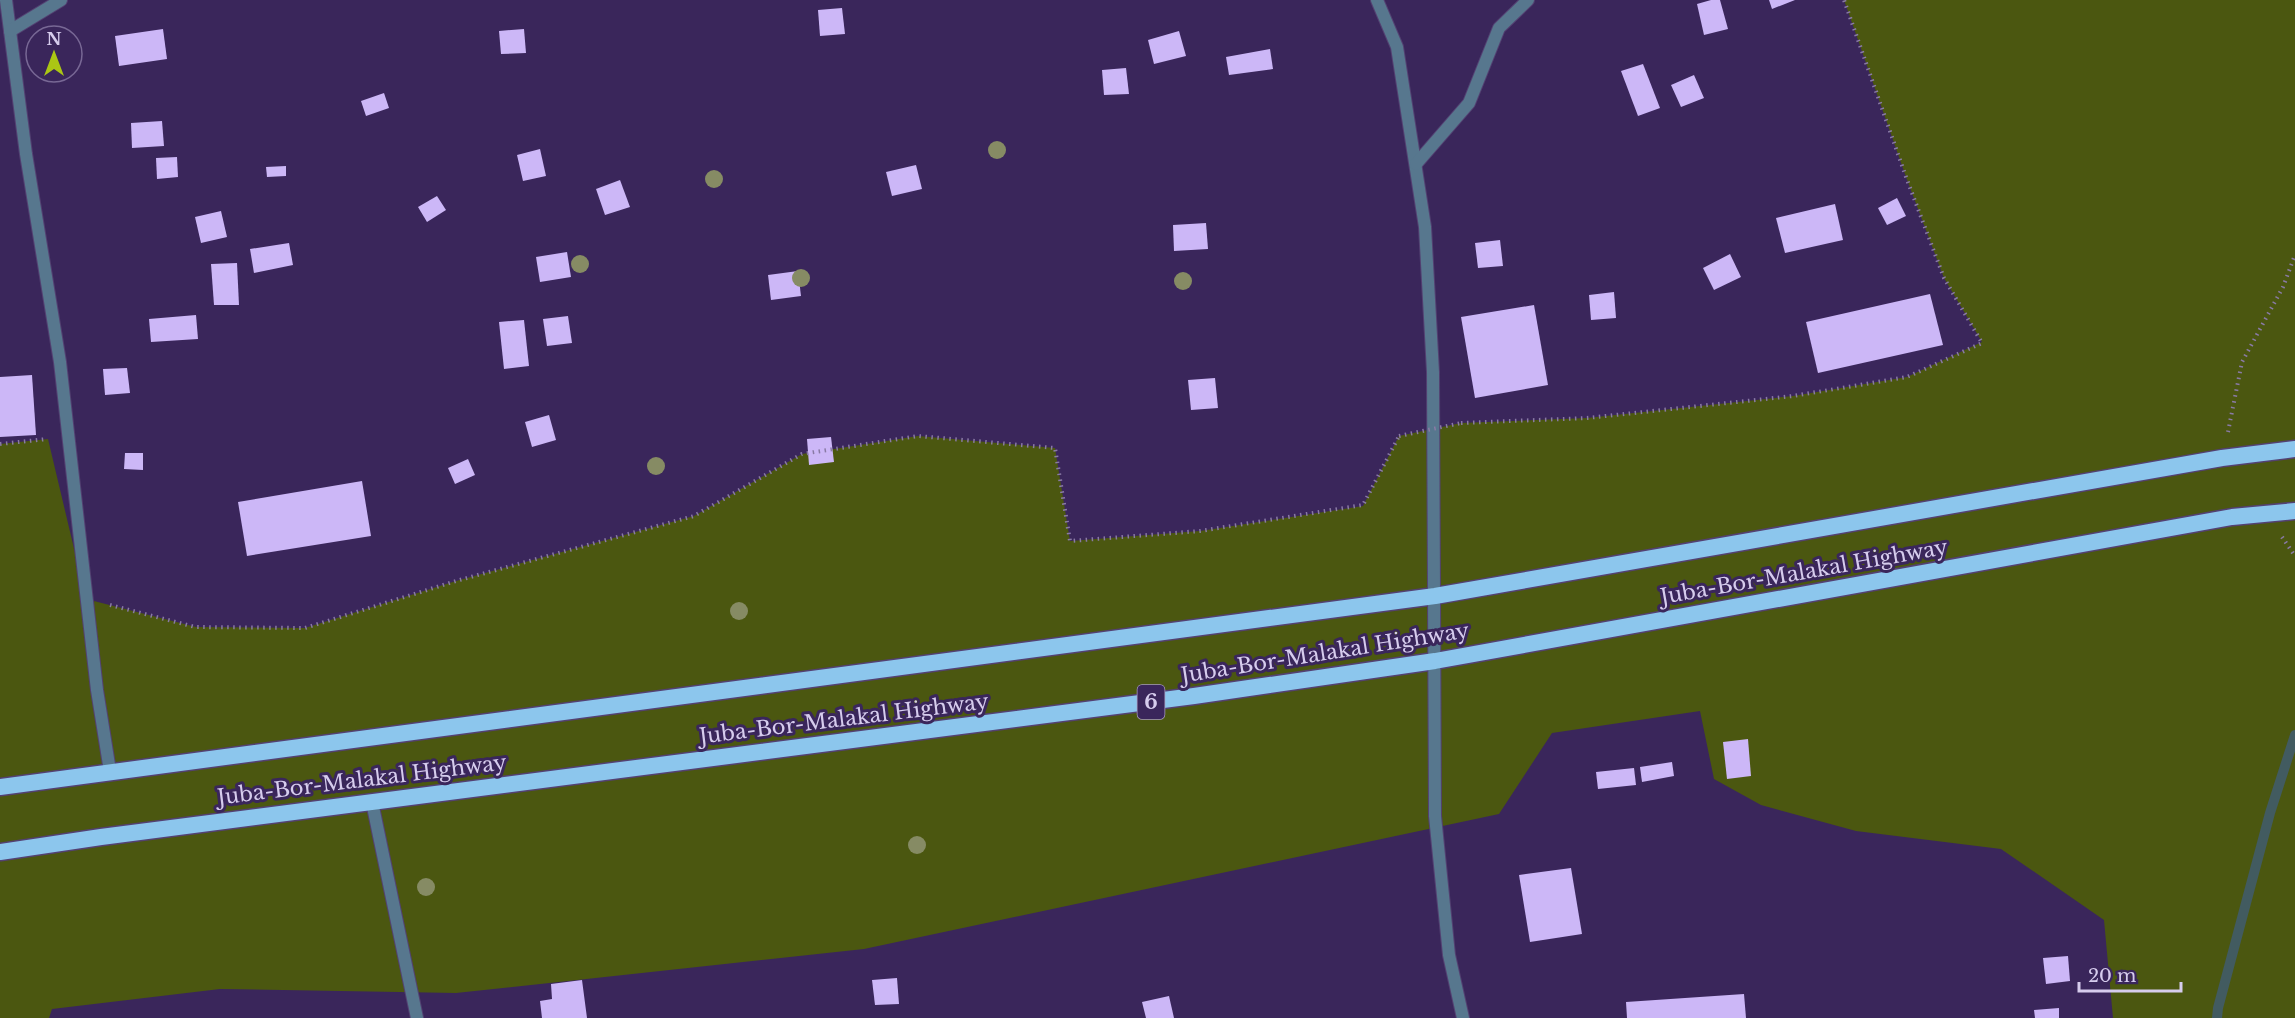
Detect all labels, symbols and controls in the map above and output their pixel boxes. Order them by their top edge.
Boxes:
north arrow [24,24,84,84]
text: N [46,29,62,49]
street label: Juba-Bor-Malakal Highway [1655,534,1950,611]
street label: Juba-Bor-Malakal Highway [1176,617,1471,689]
road number: 6 [1138,685,1164,719]
street label: Juba-Bor-Malakal Highway [695,688,991,750]
street label: Juba-Bor-Malakal Highway [213,749,509,811]
scale bar [2079,955,2181,993]
text: 20 m [2088,965,2136,987]

